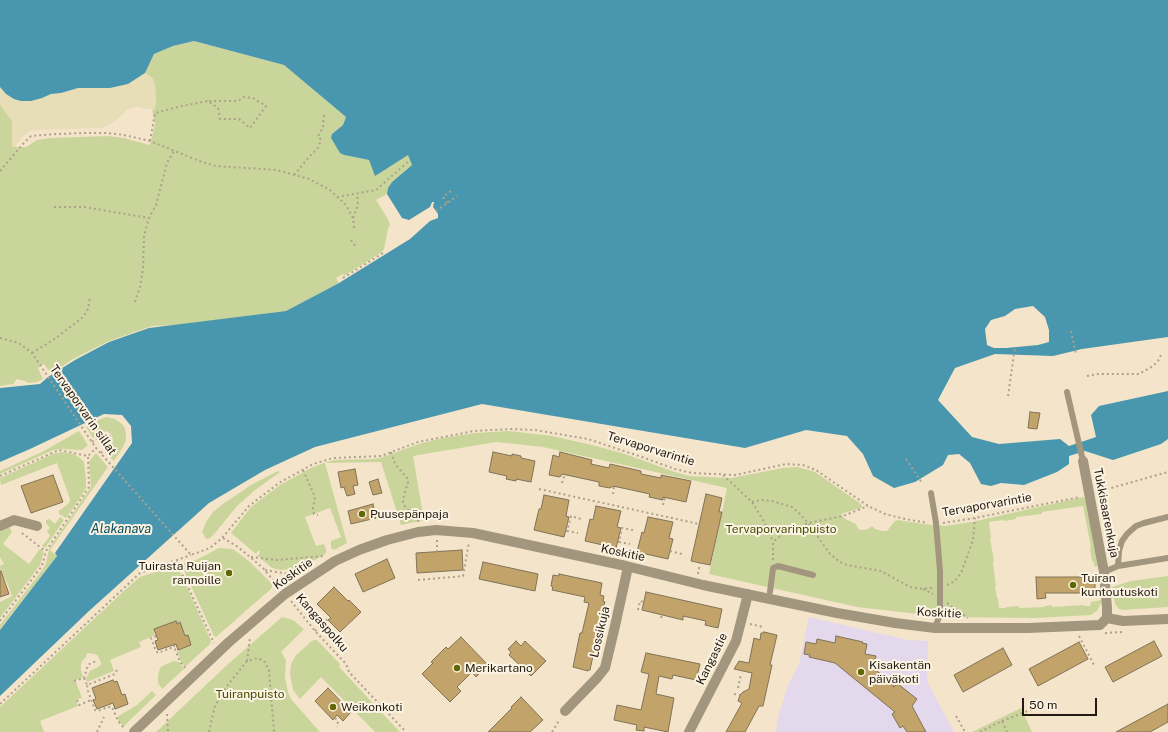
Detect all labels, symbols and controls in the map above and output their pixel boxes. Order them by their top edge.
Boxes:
street label: Tervaporvarin sillat [47,362,119,458]
street label: Tervaporvarintie [606,429,696,469]
street label: Tukkisaarenkuja [1090,467,1122,559]
street label: Tervaporvarintie [941,490,1033,520]
place label: Puusepänpaja [370,507,449,521]
marker: Puusepänpaja [357,509,367,519]
water label: Alakanava [91,521,151,537]
park label: Tervaporvarinpuisto [726,522,836,536]
street label: Koskitie [600,541,646,565]
street label: Koskitie [271,555,315,593]
place label: Tuirasta Ruijan rannoille [139,559,221,587]
marker: Tuirasta Ruijan rannoille [224,568,234,578]
place label: Tuiran kuntoutuskoti [1081,571,1158,599]
marker: Tuiran kuntoutuskoti [1068,580,1078,590]
street label: Kangaspolku [293,591,351,655]
street label: Lossikuja [587,605,613,659]
street label: Koskitie [916,605,962,621]
street label: Kangastie [693,631,731,687]
place label: Kisakentän päiväkoti [869,658,931,686]
place label: Merikartano [465,661,533,675]
marker: Merikartano [452,663,462,673]
marker: Kisakentän päiväkoti [856,667,866,677]
park label: Tuiranpuisto [216,687,284,701]
scale bar [1024,690,1099,716]
text: 50 m [1029,698,1057,712]
place label: Weikonkoti [341,700,403,714]
marker: Weikonkoti [328,702,338,712]

